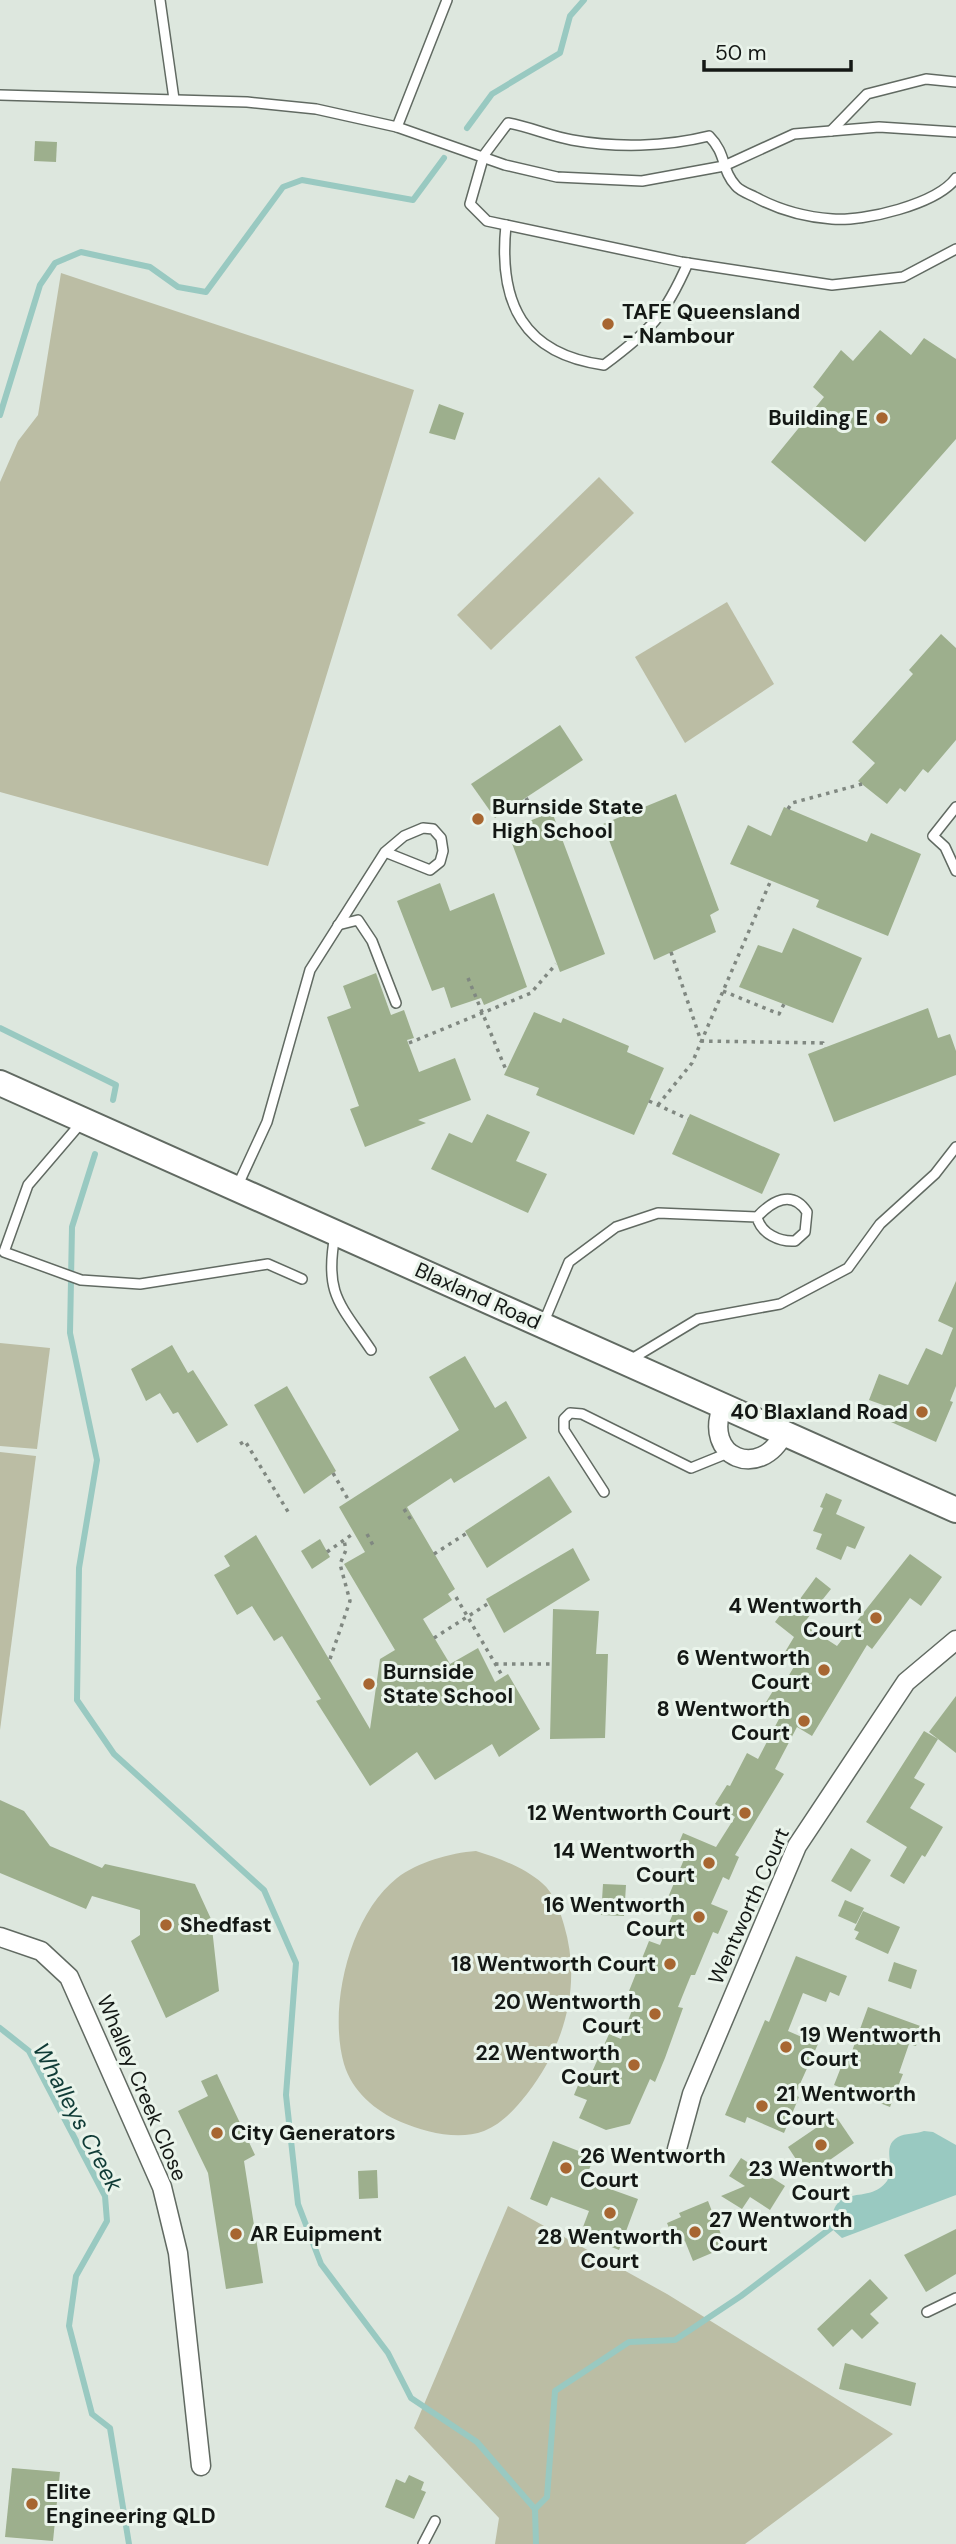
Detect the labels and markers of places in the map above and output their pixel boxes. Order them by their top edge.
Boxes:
place label: TAFE Queensland - Nambour [622,298,800,350]
marker: TAFE Queensland - Nambour [600,316,616,332]
place label: Building E [768,404,868,432]
marker: Building E [874,410,890,426]
place label: Burnside State High School [492,793,644,845]
marker: Burnside State High School [470,811,486,827]
place label: 40 Blaxland Road [730,1398,908,1426]
marker: 40 Blaxland Road [914,1404,930,1420]
place label: 4 Wentworth Court [728,1592,862,1644]
marker: 4 Wentworth Court [868,1610,884,1626]
place label: 6 Wentworth Court [676,1644,810,1696]
place label: Burnside State School [383,1658,513,1710]
marker: 6 Wentworth Court [816,1662,832,1678]
marker: Burnside State School [361,1676,377,1692]
place label: 8 Wentworth Court [657,1695,790,1747]
marker: 8 Wentworth Court [796,1713,812,1729]
place label: 12 Wentworth Court [527,1799,731,1827]
marker: 12 Wentworth Court [737,1805,753,1821]
place label: 14 Wentworth Court [554,1837,695,1889]
marker: 14 Wentworth Court [701,1855,717,1871]
place label: 16 Wentworth Court [544,1891,685,1943]
marker: 16 Wentworth Court [691,1909,707,1925]
place label: Shedfast [180,1911,272,1939]
marker: Shedfast [158,1917,174,1933]
place label: 18 Wentworth Court [451,1950,656,1978]
marker: 18 Wentworth Court [662,1956,678,1972]
place label: 20 Wentworth Court [494,1988,641,2040]
marker: 20 Wentworth Court [647,2006,663,2022]
place label: 19 Wentworth Court [800,2021,941,2073]
place label: 22 Wentworth Court [476,2039,620,2091]
marker: 19 Wentworth Court [778,2039,794,2055]
marker: 22 Wentworth Court [626,2057,642,2073]
place label: 21 Wentworth Court [776,2080,916,2132]
marker: 21 Wentworth Court [754,2098,770,2114]
place label: City Generators [231,2119,396,2147]
marker: City Generators [209,2125,225,2141]
marker: 23 Wentworth Court [813,2137,829,2153]
place label: 26 Wentworth Court [580,2142,726,2194]
place label: 23 Wentworth Court [749,2155,893,2207]
marker: 26 Wentworth Court [558,2160,574,2176]
marker: 28 Wentworth Court [602,2205,618,2221]
place label: 27 Wentworth Court [709,2206,852,2258]
place label: AR Euipment [250,2220,382,2248]
place label: 28 Wentworth Court [537,2223,683,2275]
marker: 27 Wentworth Court [687,2224,703,2240]
marker: AR Euipment [228,2226,244,2242]
place label: Elite Engineering QLD [46,2478,216,2530]
marker: Elite Engineering QLD [24,2496,40,2512]

